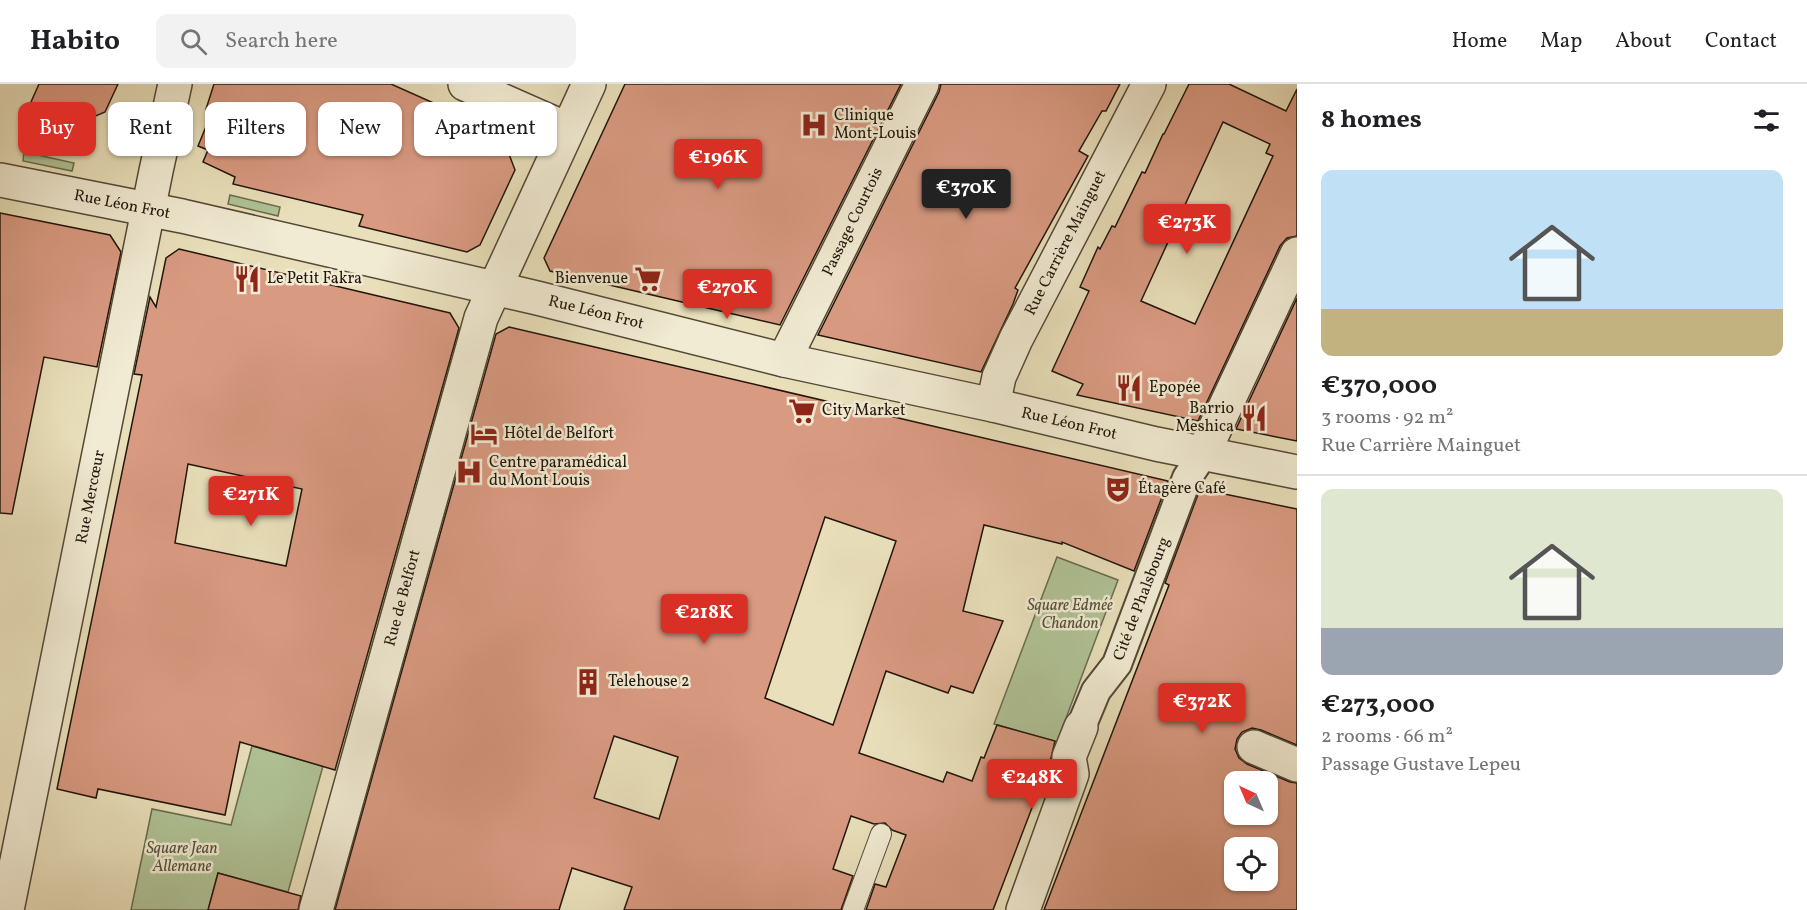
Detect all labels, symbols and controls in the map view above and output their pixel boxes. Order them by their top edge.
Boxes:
search box [156,14,576,68]
text: Habito [30,22,120,61]
icon: search [177,25,210,58]
text: Search here [225,26,338,57]
text: Home [1452,27,1507,56]
text: Map [1540,27,1582,56]
text: About [1615,27,1672,56]
text: Contact [1705,27,1777,56]
chip: Buy [18,102,96,156]
chip: Rent [108,102,193,156]
chip: Filters [205,102,306,156]
chip: New [318,102,402,156]
chip: Apartment [414,102,557,156]
text: 8 homes [1321,102,1422,138]
icon: filters [1750,104,1783,137]
place label: Clinique Mont-Louis [834,105,916,145]
hospital icon: Clinique Mont-Louis [799,110,829,140]
pin: €196K [676,139,760,190]
text: €196K [688,144,748,172]
street label: Passage Courtois [817,164,889,280]
street label: Rue Carrière Mainguet [1020,166,1112,319]
pin: €370K [924,169,1008,220]
text: €370K [936,174,996,202]
street label: Rue Léon Frot [72,185,173,225]
pin: €273K [1145,204,1229,255]
text: €273K [1158,209,1216,237]
icon: home [1498,209,1606,317]
restaurant icon: Le Petit Fakra [232,264,262,294]
supermarket icon: Bienvenue [633,264,663,294]
place label: Le Petit Fakra [267,268,362,290]
place label: Bienvenue [555,268,628,290]
pin: €270K [685,269,769,320]
text: €270K [697,274,757,302]
street label: Rue Léon Frot [546,290,647,336]
text: €370,000 [1321,368,1437,404]
restaurant icon: Epopée [1114,373,1144,403]
place label: Epopée [1149,377,1201,399]
supermarket icon: City Market [787,396,817,426]
place label: Barrio Meshica [1176,398,1234,438]
place label: City Market [822,400,906,422]
street label: Rue Léon Frot [1019,402,1120,446]
restaurant icon: Barrio Meshica [1239,403,1269,433]
text: 3 rooms · 92 m² [1321,404,1453,432]
hotel icon: Hôtel de Belfort [469,419,499,449]
place label: Hôtel de Belfort [504,423,614,445]
text: Rue Carrière Mainguet [1321,432,1521,460]
street label: Rue Mercœur [71,448,111,546]
place label: Centre paramédical du Mont Louis [489,452,627,492]
hospital icon: Centre paramédical du Mont Louis [454,457,484,487]
theatre icon: Étagère Café [1103,474,1133,504]
pin: €271K [209,476,293,527]
place label: Étagère Café [1138,478,1226,500]
text: €271K [223,481,279,509]
icon: home [1498,528,1606,636]
street label: Cité de Phalsbourg [1108,534,1176,664]
street label: Rue de Belfort [380,547,427,649]
pin: €218K [662,594,746,645]
park label: Square Edmée Chandon [1027,595,1113,635]
text: €218K [675,599,733,627]
building icon: Telehouse 2 [573,667,603,697]
place label: Telehouse 2 [608,671,690,693]
pin: €372K [1160,683,1244,734]
text: €273,000 [1321,687,1435,723]
text: €372K [1172,688,1232,716]
text: 2 rooms · 66 m² [1321,723,1453,751]
text: Passage Gustave Lepeu [1321,751,1521,779]
pin: €248K [990,759,1074,810]
text: €248K [1001,764,1063,792]
north arrow [1224,771,1278,825]
map controls [1224,771,1278,891]
button: locate [1224,837,1278,891]
park label: Square Jean Allemane [146,838,218,878]

